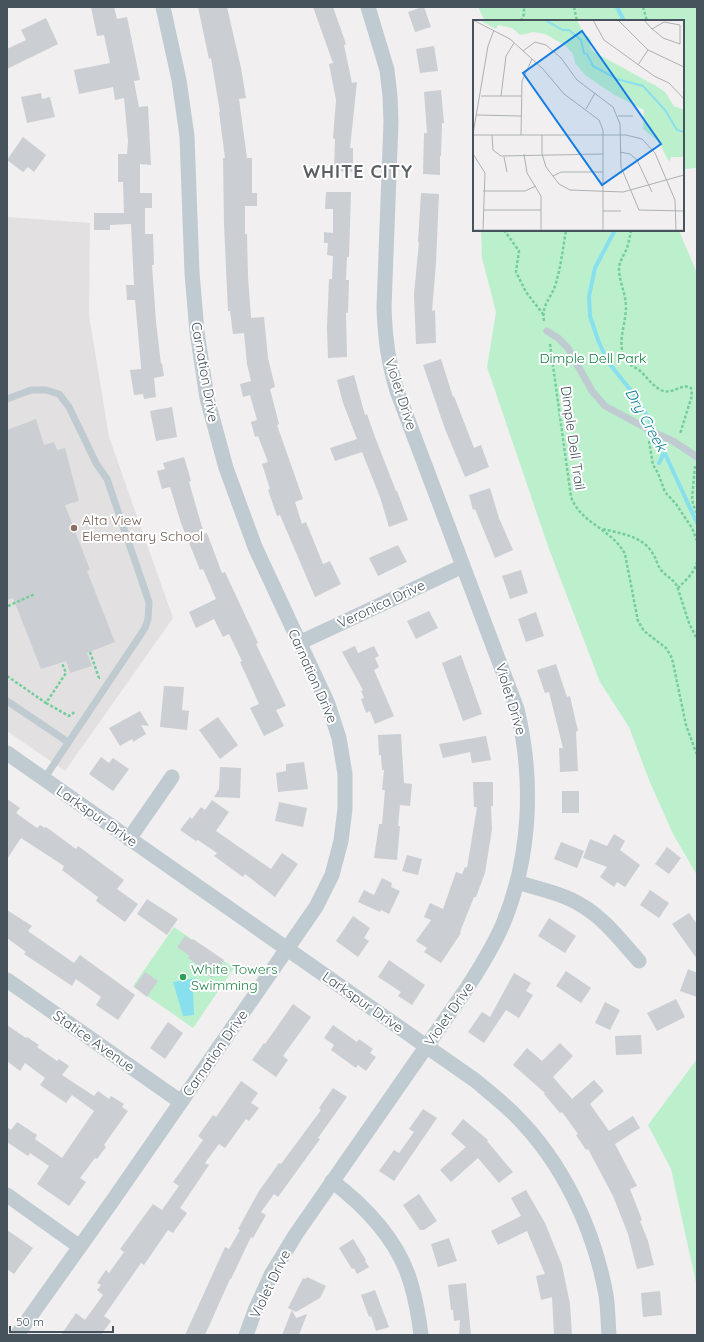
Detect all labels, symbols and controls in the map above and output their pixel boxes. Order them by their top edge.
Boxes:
inset map [473,20,684,231]
district label: WHITE CITY [303,160,413,183]
street label: Carnation Drive [187,321,223,424]
park label: Dimple Dell Park [539,349,647,367]
street label: Violet Drive [381,356,421,432]
street label: Dimple Dell Trail [557,385,589,491]
water label: Dry Creek [621,385,673,456]
place label: Alta View Elementary School [82,511,203,545]
marker: Alta View Elementary School [69,523,79,533]
street label: Veronica Drive [334,576,428,632]
street label: Carnation Drive [284,626,342,726]
street label: Violet Drive [492,661,530,737]
street label: Larkspur Drive [53,781,141,851]
place label: White Towers Swimming [191,960,278,994]
street label: Larkspur Drive [319,967,407,1037]
marker: White Towers Swimming [178,972,188,982]
street label: Violet Drive [420,978,478,1049]
street label: Statice Avenue [50,1006,138,1076]
street label: Carnation Drive [179,1006,252,1100]
street label: Violet Drive [246,1247,294,1321]
scale bar [10,1308,113,1334]
text: 50 m [16,1314,44,1329]

